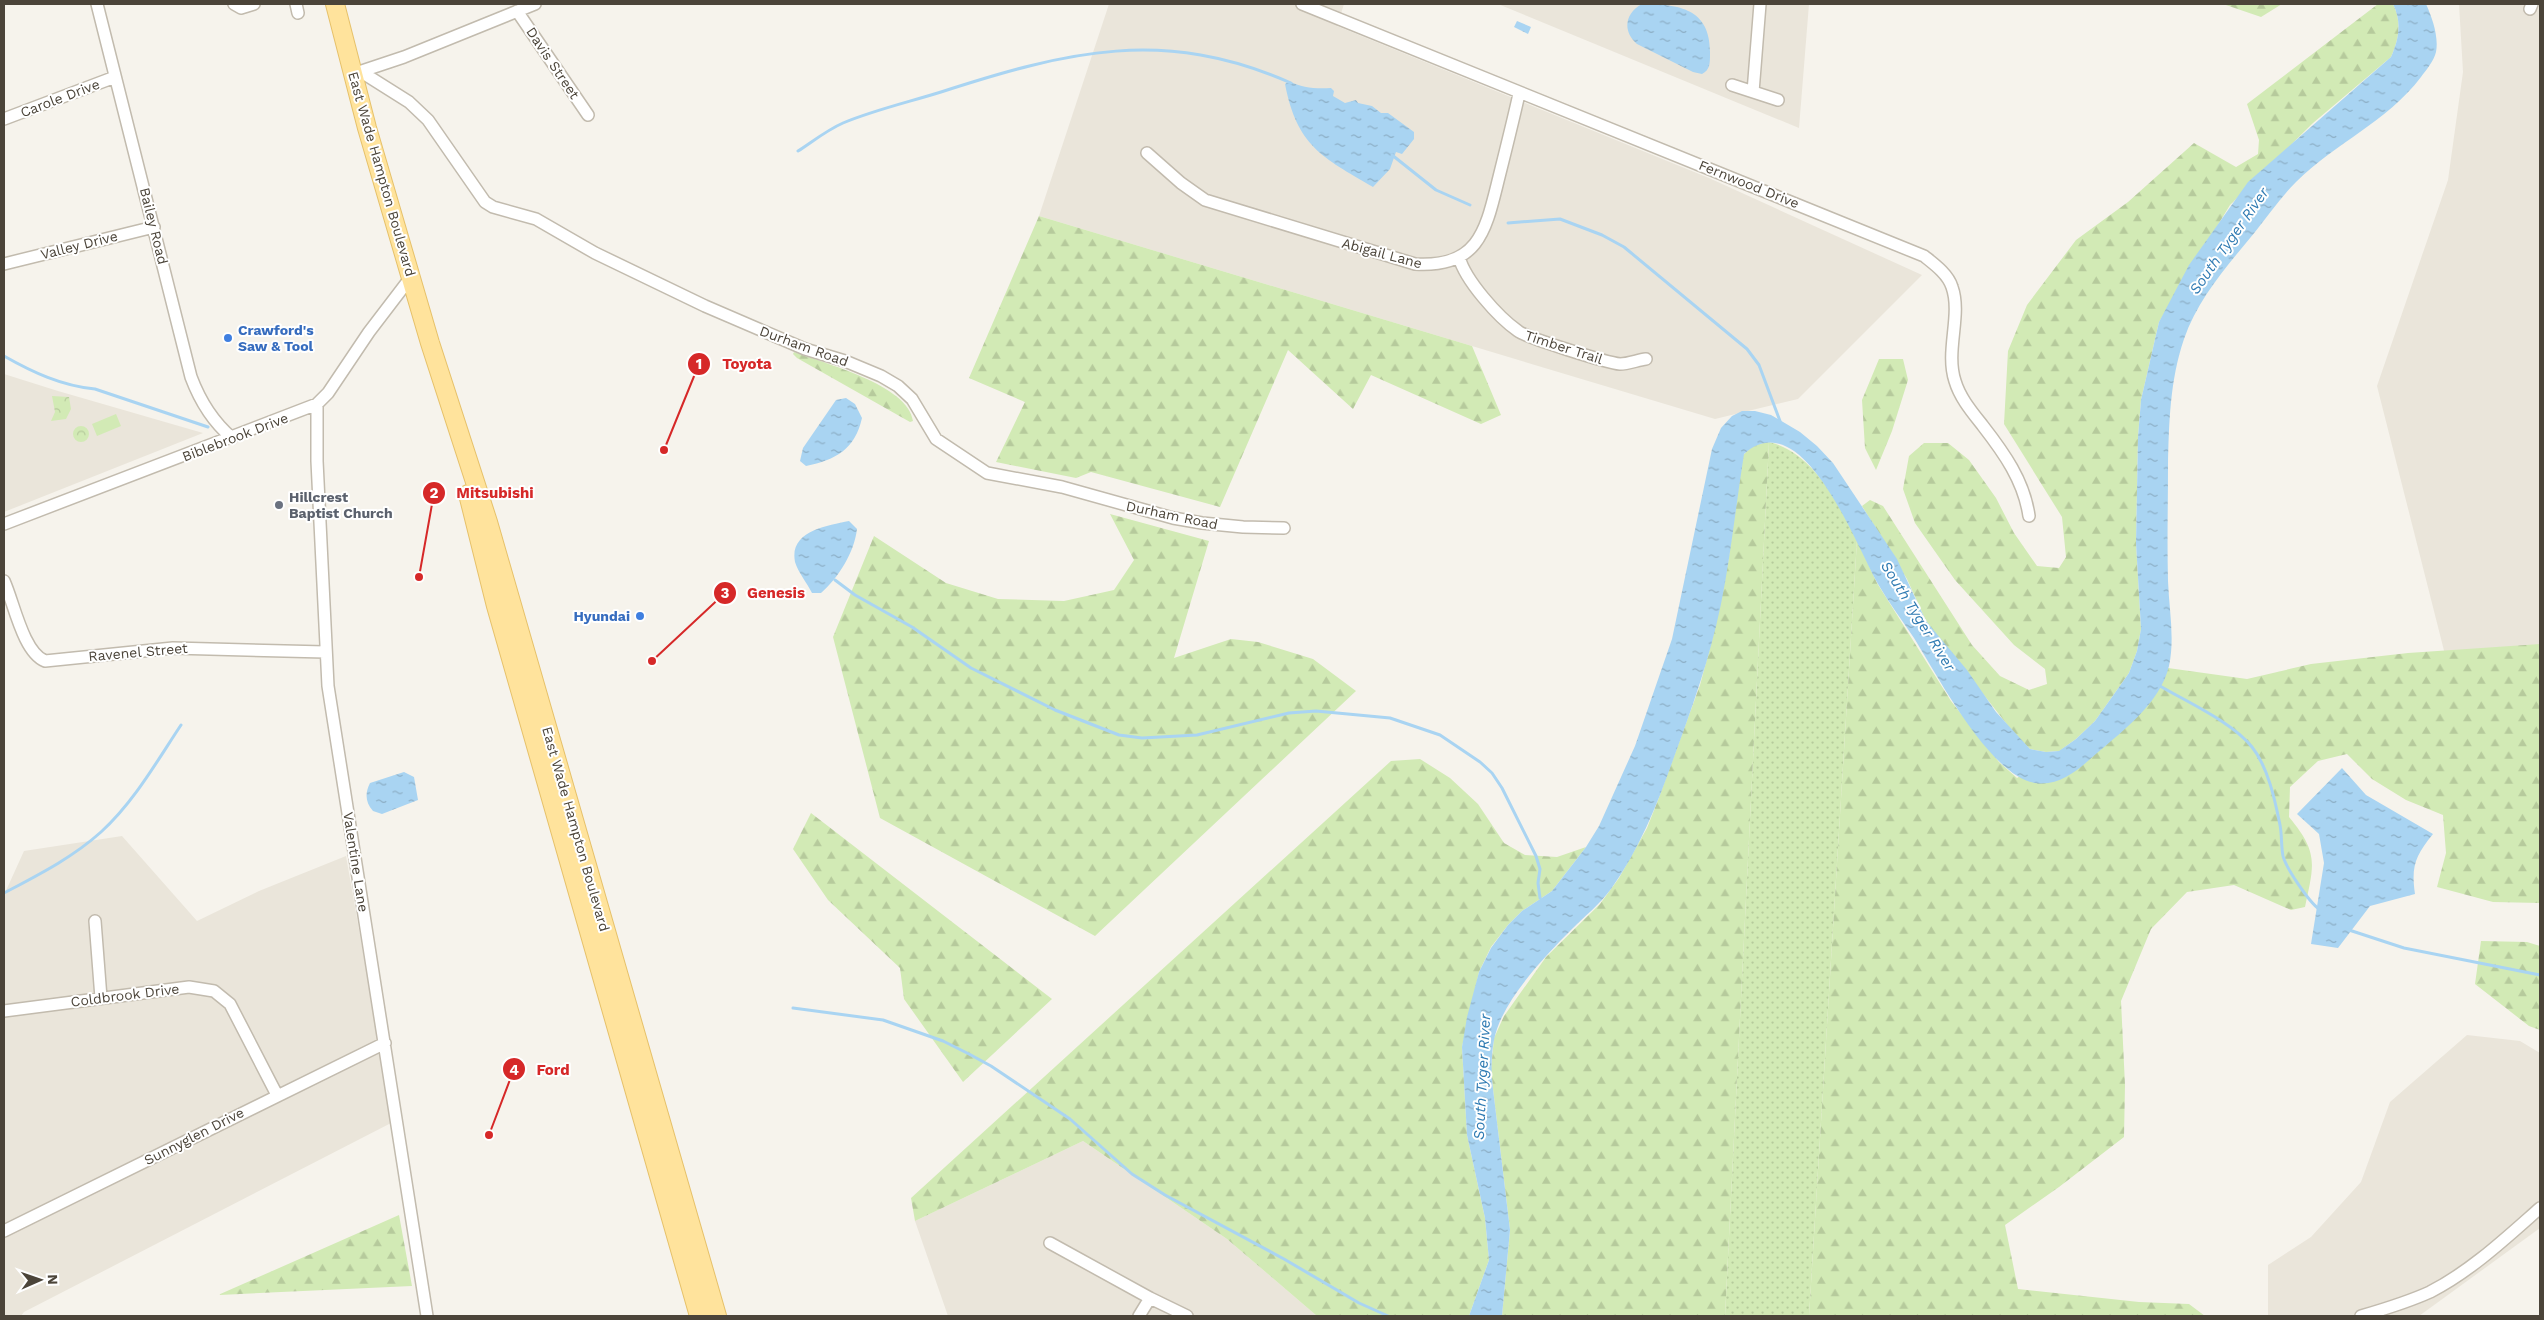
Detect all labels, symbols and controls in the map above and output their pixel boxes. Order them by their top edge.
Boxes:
street label: Davis Street [523,24,583,102]
street label: East Wade Hampton Boulevard [345,70,419,278]
street label: Carole Drive [18,76,102,120]
street label: Fernwood Drive [1697,157,1801,211]
water label: South Tyger River [2185,183,2273,298]
street label: Bailey Road [137,186,171,266]
street label: Valley Drive [39,228,119,262]
street label: Abigail Lane [1340,235,1424,271]
place label: Crawford's Saw & Tool [238,322,314,354]
street label: Durham Road [757,323,851,369]
street label: Timber Trail [1523,327,1606,367]
marker: Crawford's Saw & Tool [222,332,234,344]
callout: Toyota [687,349,782,379]
text: 1 [696,355,702,373]
text: Toyota [722,355,772,373]
street label: Biblebrook Drive [180,409,290,465]
callout: Mitsubishi [421,478,543,508]
text: 2 [430,484,439,502]
text: Mitsubishi [456,484,534,502]
place label: Hillcrest Baptist Church [289,489,393,521]
street label: Durham Road [1125,497,1219,533]
marker: Hillcrest Baptist Church [273,499,285,511]
water label: South Tyger River [1877,558,1960,675]
callout: Genesis [712,578,815,608]
text: 3 [721,584,730,602]
text: Genesis [747,584,805,602]
place label: Hyundai [573,608,630,624]
marker: Hyundai [634,610,646,622]
street label: Ravenel Street [88,640,189,664]
street label: East Wade Hampton Boulevard [539,725,613,933]
street label: Valentine Lane [340,811,372,913]
street label: Coldbrook Drive [70,980,180,1010]
water label: South Tyger River [1470,1012,1494,1141]
callout: Ford [501,1054,579,1084]
text: 4 [509,1061,519,1079]
text: Ford [536,1061,570,1079]
street label: Sunnyglen Drive [141,1104,247,1168]
north arrow [15,1255,65,1305]
text: N [45,1274,61,1285]

